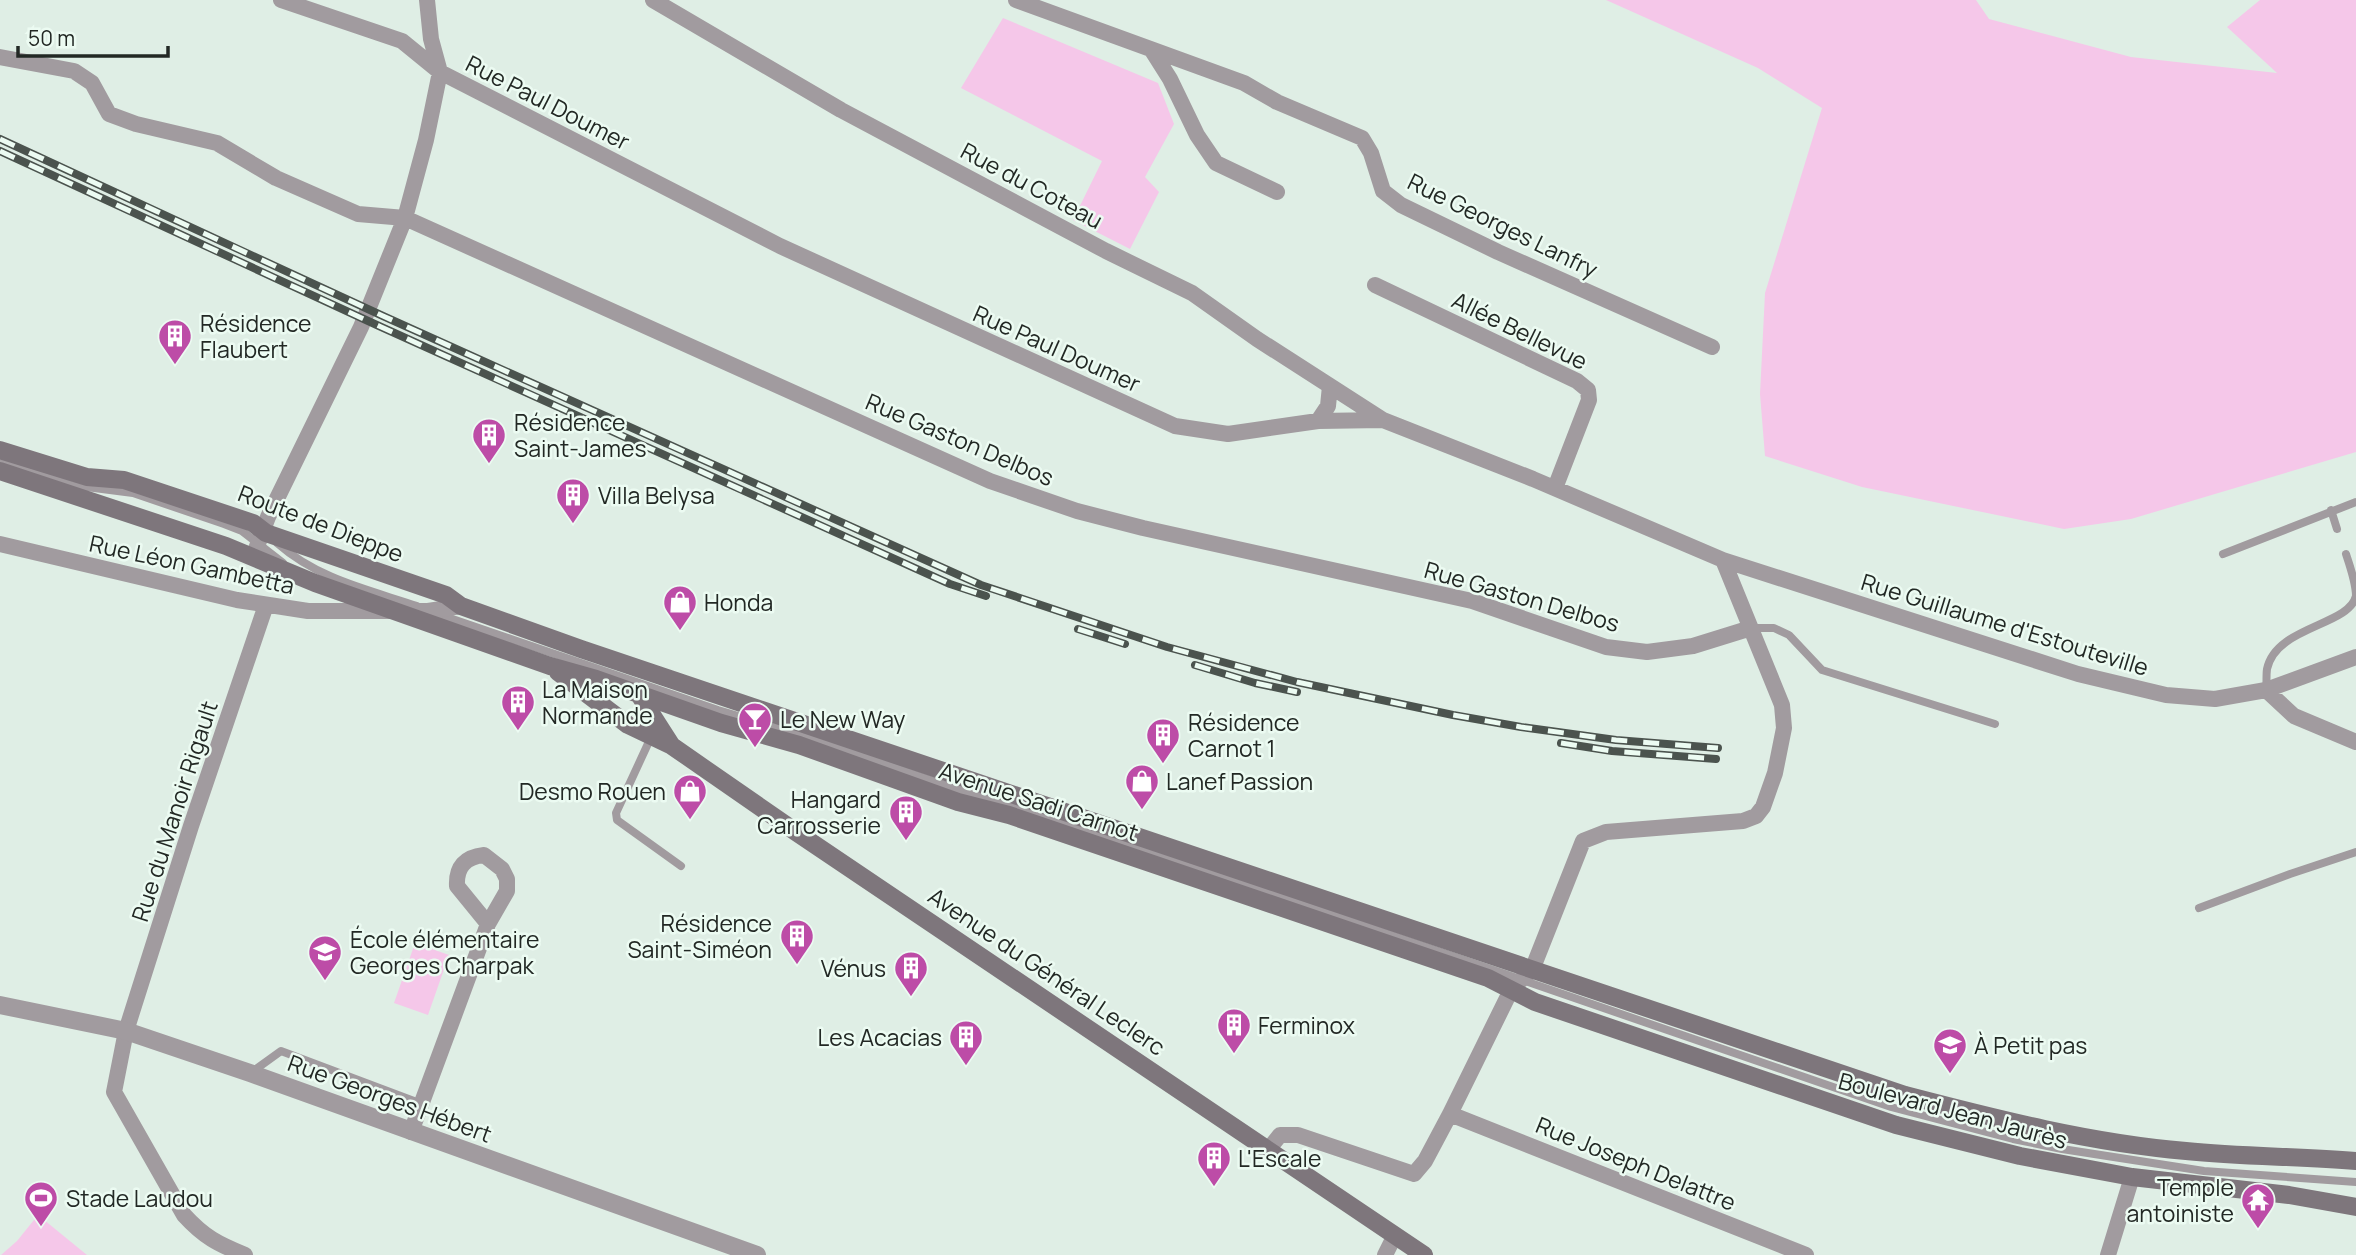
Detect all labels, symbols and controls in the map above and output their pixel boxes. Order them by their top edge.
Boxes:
scale bar [18,14,168,58]
text: 50 m [28,24,75,52]
street label: Rue Paul Doumer [461,47,635,157]
street label: Rue du Coteau [955,134,1109,236]
street label: Rue Georges Lanfry [1403,165,1603,285]
street label: Allée Bellevue [1447,283,1593,377]
street label: Rue Paul Doumer [968,297,1146,399]
place label: Résidence Flaubert [200,307,312,365]
building icon: Résidence Flaubert [156,317,194,366]
street label: Rue Gaston Delbos [861,385,1059,493]
place label: Résidence Saint-James [514,406,647,464]
building icon: Résidence Saint-James [470,416,508,465]
building icon: Villa Belysa [554,476,592,525]
street label: Route de Dieppe [234,477,408,569]
place label: Villa Belysa [598,479,715,511]
street label: Rue Léon Gambetta [87,527,297,601]
street label: Rue Gaston Delbos [1421,553,1623,639]
street label: Rue Guillaume d'Estouteville [1857,565,2153,683]
shop icon: Honda [661,583,699,632]
place label: Honda [704,586,773,618]
place label: La Maison Normande [542,673,653,731]
building icon: La Maison Normande [499,683,537,732]
street label: Rue du Manoir Rigault [123,697,225,925]
bar icon: Le New Way [736,700,774,749]
place label: Le New Way [780,703,905,735]
place label: Résidence Carnot 1 [1188,706,1300,764]
building icon: Résidence Carnot 1 [1144,716,1182,765]
street label: Avenue Sadi Carnot [935,754,1143,848]
shop icon: Lanef Passion [1123,762,1161,811]
place label: Lanef Passion [1166,765,1313,797]
shop icon: Desmo Rouen [671,772,709,821]
place label: Desmo Rouen [519,775,666,807]
place label: Hangard Carrosserie [757,783,881,841]
building icon: Hangard Carrosserie [887,793,925,842]
street label: Avenue du Général Leclerc [922,880,1172,1062]
place label: Résidence Saint-Siméon [627,907,772,965]
building icon: Résidence Saint-Siméon [778,917,816,966]
place label: École élémentaire Georges Charpak [350,923,539,981]
school or university icon: École élémentaire Georges Charpak [306,933,344,982]
building icon: Vénus [892,949,930,998]
place label: Vénus [821,952,886,984]
building icon: Ferminox [1215,1006,1253,1055]
place label: Ferminox [1258,1009,1355,1041]
building icon: Les Acacias [947,1018,985,1067]
place label: Les Acacias [818,1021,942,1053]
school or university icon: À Petit pas [1931,1026,1969,1075]
place label: À Petit pas [1974,1029,2087,1061]
street label: Rue Georges Hébert [284,1046,496,1150]
street label: Boulevard Jean Jaurès [1835,1064,2071,1156]
street label: Rue Joseph Delattre [1531,1108,1741,1218]
building icon: L'Escale [1195,1139,1233,1188]
place label: L'Escale [1238,1142,1321,1174]
place label: Temple antoiniste [2127,1171,2234,1229]
sports icon: Stade Laudou [22,1179,60,1228]
temple icon: Temple antoiniste [2239,1181,2277,1230]
place label: Stade Laudou [66,1182,213,1214]

